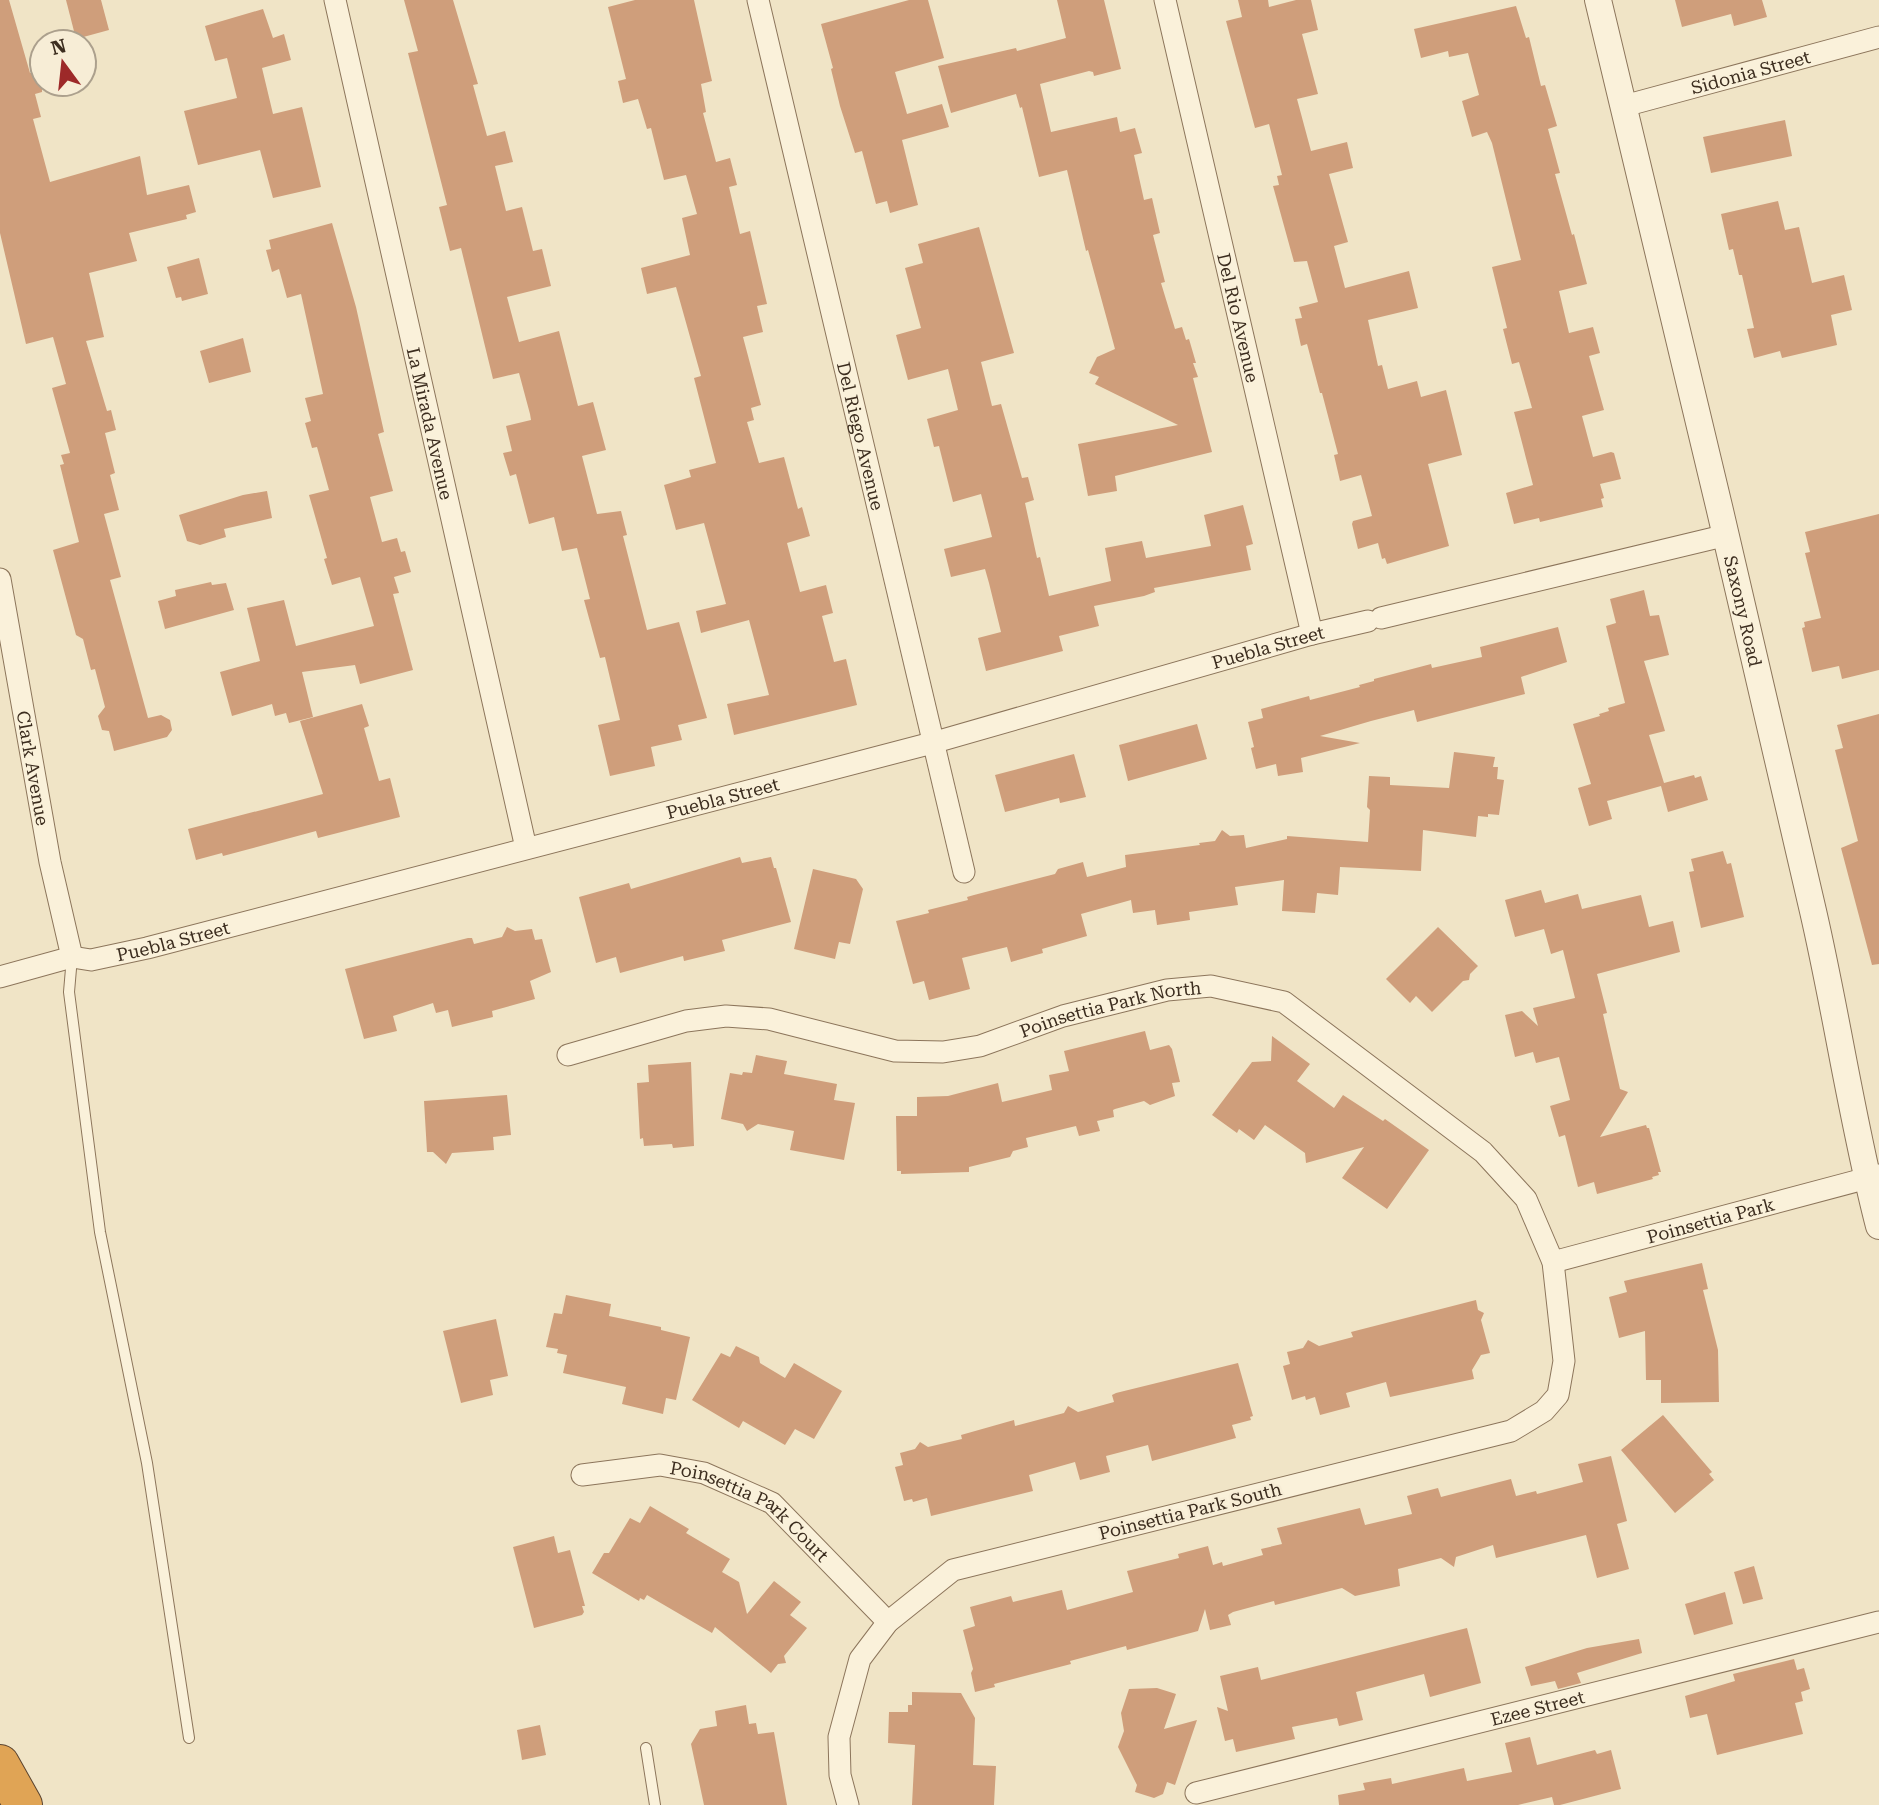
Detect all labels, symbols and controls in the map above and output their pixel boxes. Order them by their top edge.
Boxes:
north arrow [28,28,98,98]
text: N [49,34,69,60]
street label: Sidonia Street [1688,46,1813,98]
street label: Del Rio Avenue [1213,251,1264,384]
street label: La Mirada Avenue [403,345,458,502]
street label: Del Riego Avenue [833,360,889,512]
street label: Saxony Road [1720,553,1767,669]
street label: Puebla Street [1209,621,1326,673]
street label: Clark Avenue [13,709,54,827]
street label: Puebla Street [664,773,781,823]
street label: Puebla Street [114,916,232,965]
street label: Poinsettia Park North [1017,976,1203,1041]
street label: Poinsettia Park [1644,1193,1777,1247]
street label: Poinsettia Park Court [669,1457,834,1566]
street label: Poinsettia Park South [1096,1478,1284,1544]
street label: Ezee Street [1488,1686,1587,1729]

